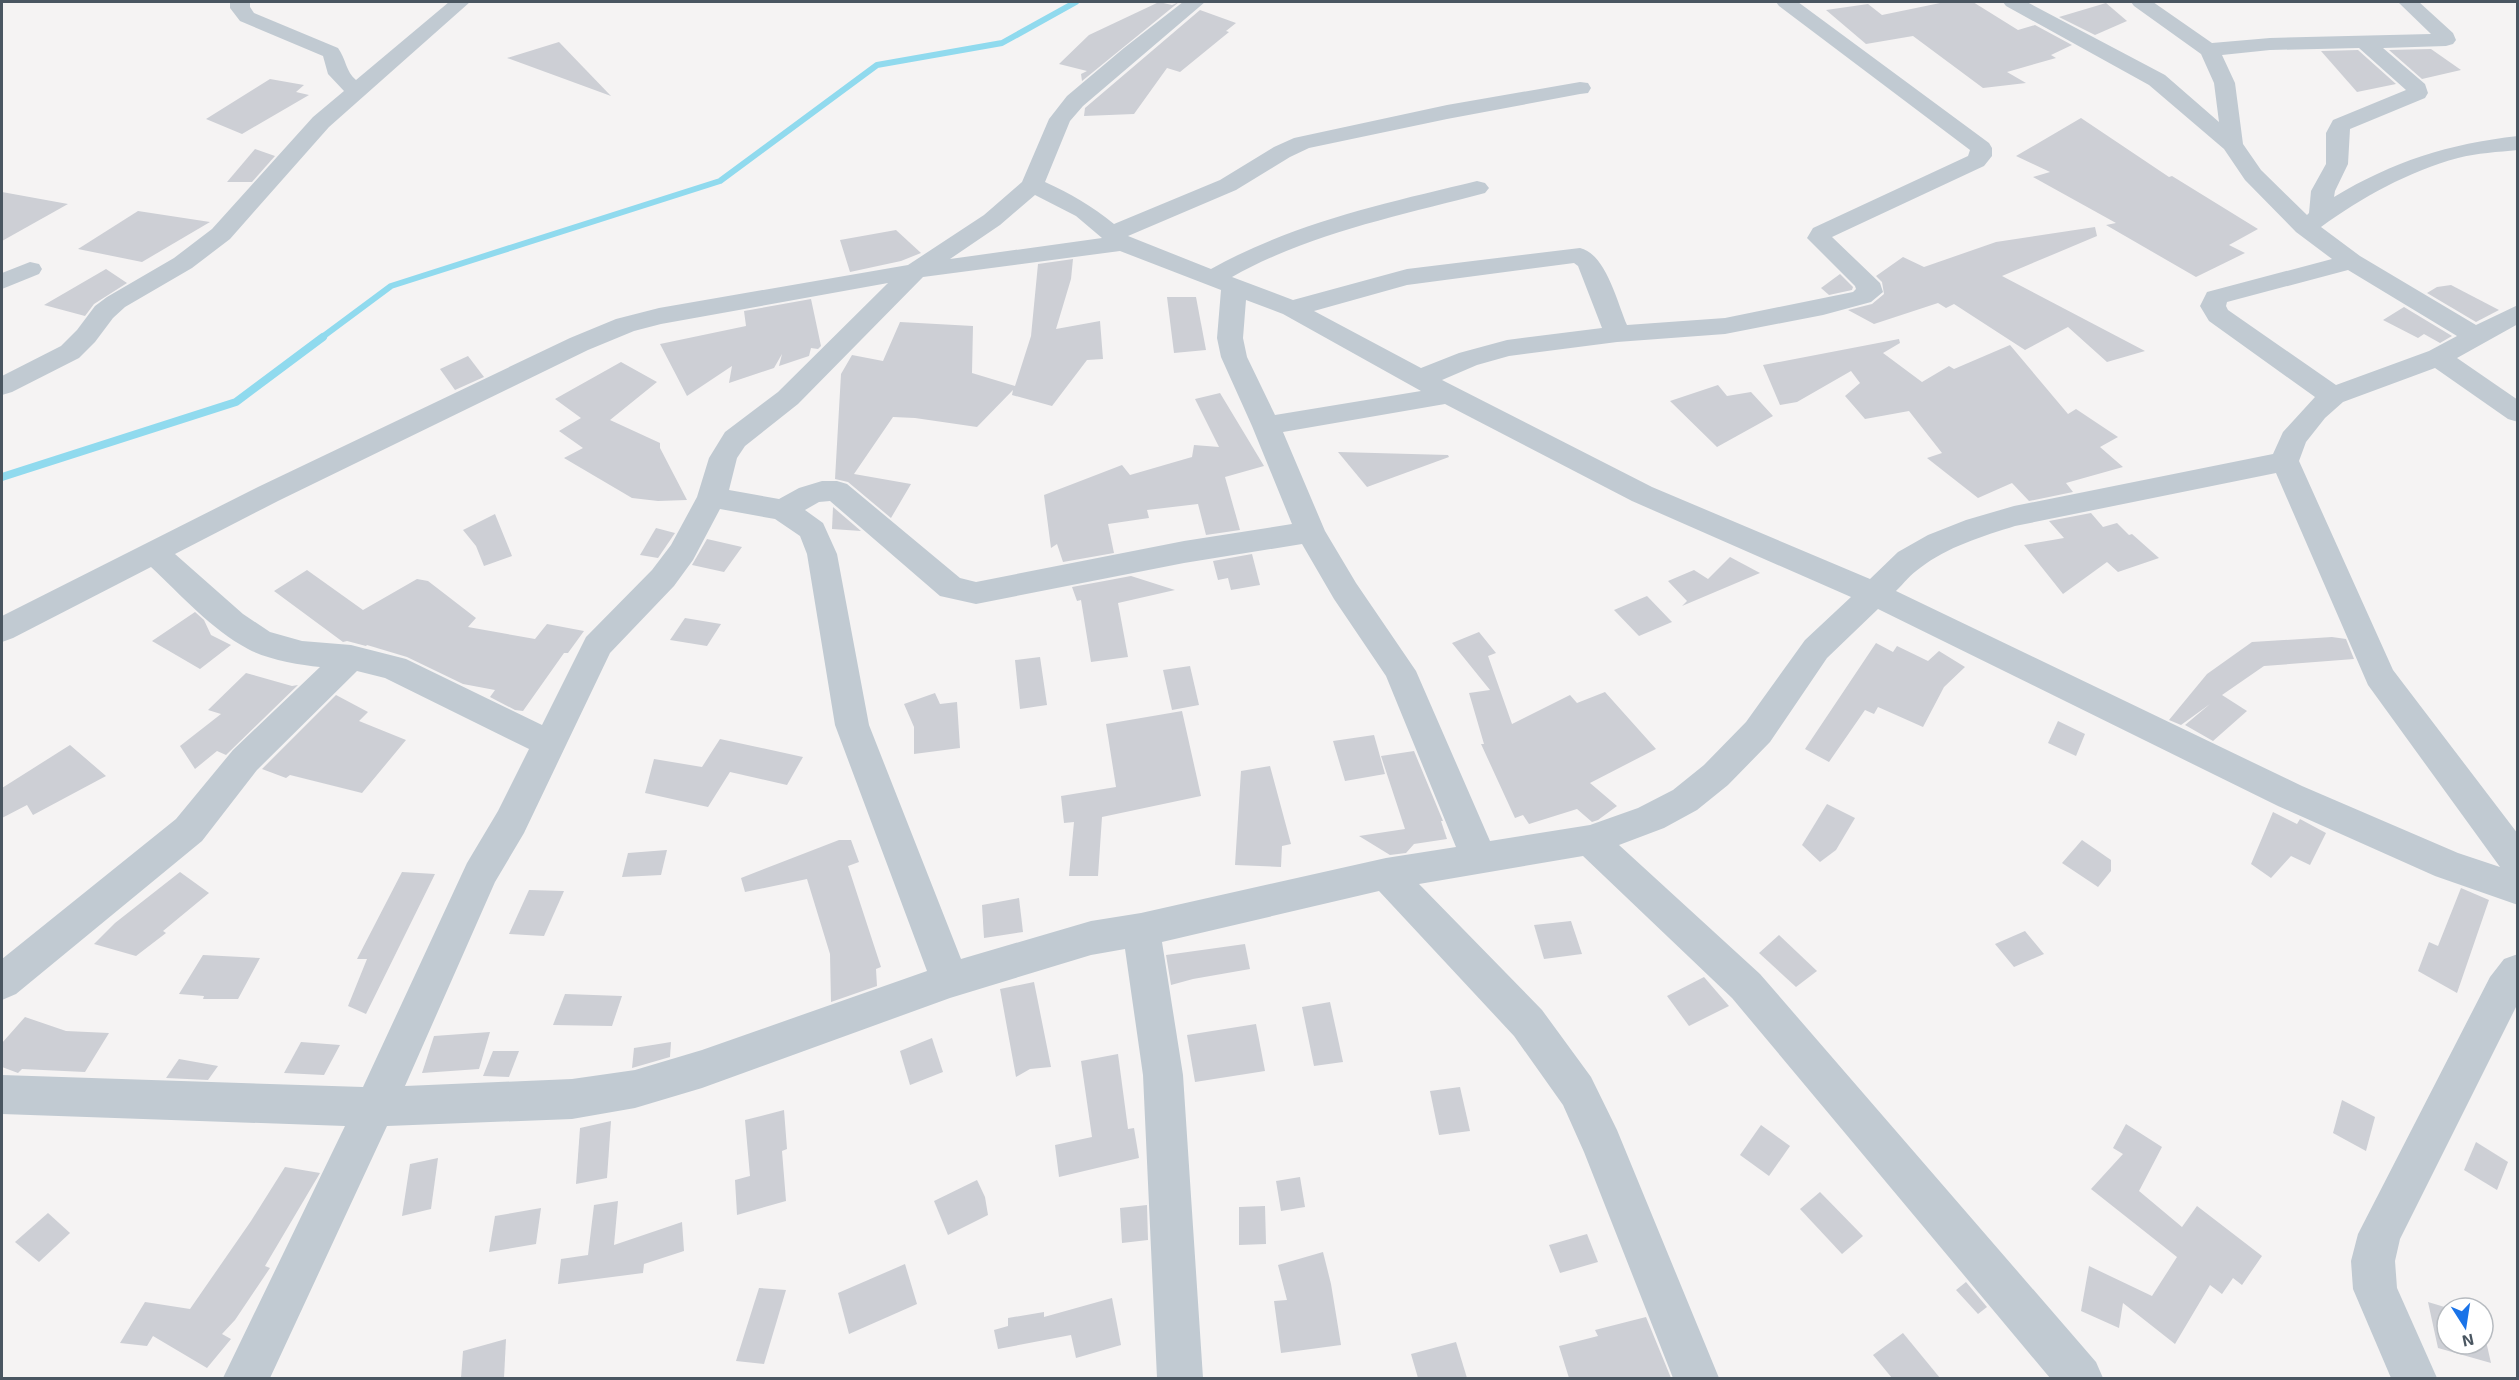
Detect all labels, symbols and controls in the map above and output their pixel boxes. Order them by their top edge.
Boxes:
north arrow [2435,1296,2495,1356]
text: N [2461,1331,2476,1352]

